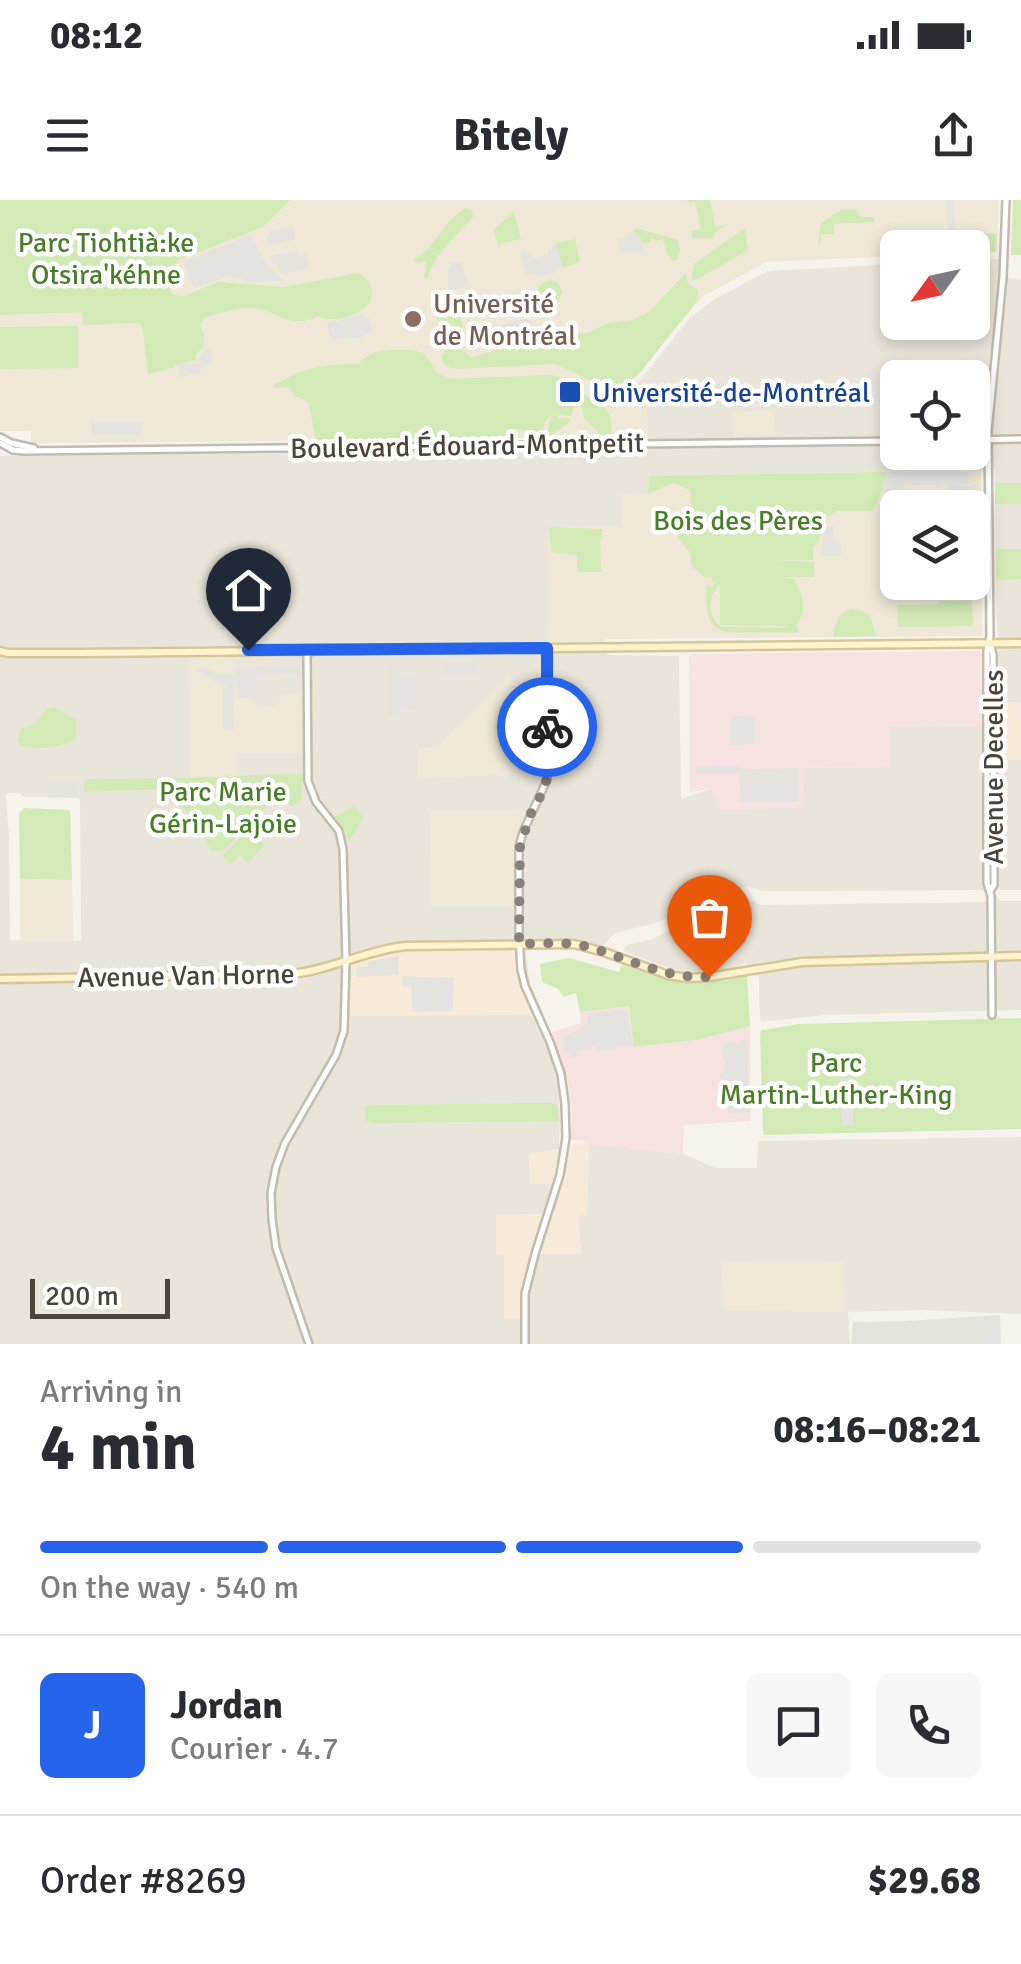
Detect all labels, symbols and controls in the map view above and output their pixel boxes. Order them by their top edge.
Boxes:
text: 08:12 [50,12,143,59]
icon: menu [40,108,95,163]
text: Bitely [453,108,568,163]
icon: share [926,108,981,163]
park label: Parc Tiohtià:ke Otsira'kéhne [18,226,194,292]
north arrow [880,230,990,340]
map controls [880,230,990,600]
place label: Université de Montréal [433,287,576,353]
marker: Université de Montréal [402,308,424,330]
button: locate [880,360,990,470]
place label: Université-de-Montréal [592,376,870,410]
marker: Université-de-Montréal [557,379,583,405]
street label: Boulevard Édouard-Montpetit [290,426,644,466]
button: layers [880,490,990,600]
park label: Bois des Pères [653,504,823,538]
pin [206,548,291,651]
icon: home [221,563,276,618]
street label: Avenue Decelles [977,669,1011,865]
courier [497,677,597,777]
icon: bike [520,700,575,755]
park label: Parc Marie Gérin-Lajoie [149,775,297,841]
pin [667,875,752,978]
icon: bag [682,890,737,945]
street label: Avenue Van Horne [77,957,295,995]
park label: Parc Martin-Luther-King [719,1046,953,1112]
scale bar [30,1274,170,1318]
text: 200 m [45,1279,119,1313]
text: Arriving in [40,1372,182,1411]
text: 08:16–08:21 [773,1406,981,1453]
text: 4 min [40,1408,197,1488]
text: On the way · 540 m [40,1568,299,1607]
button: chat [746,1673,851,1778]
button: phone [876,1673,981,1778]
text: Jordan [170,1682,283,1729]
text: J [84,1702,101,1749]
text: Courier · 4.7 [170,1729,339,1768]
text: Order #8269 [40,1857,247,1904]
text: $29.68 [868,1857,981,1904]

